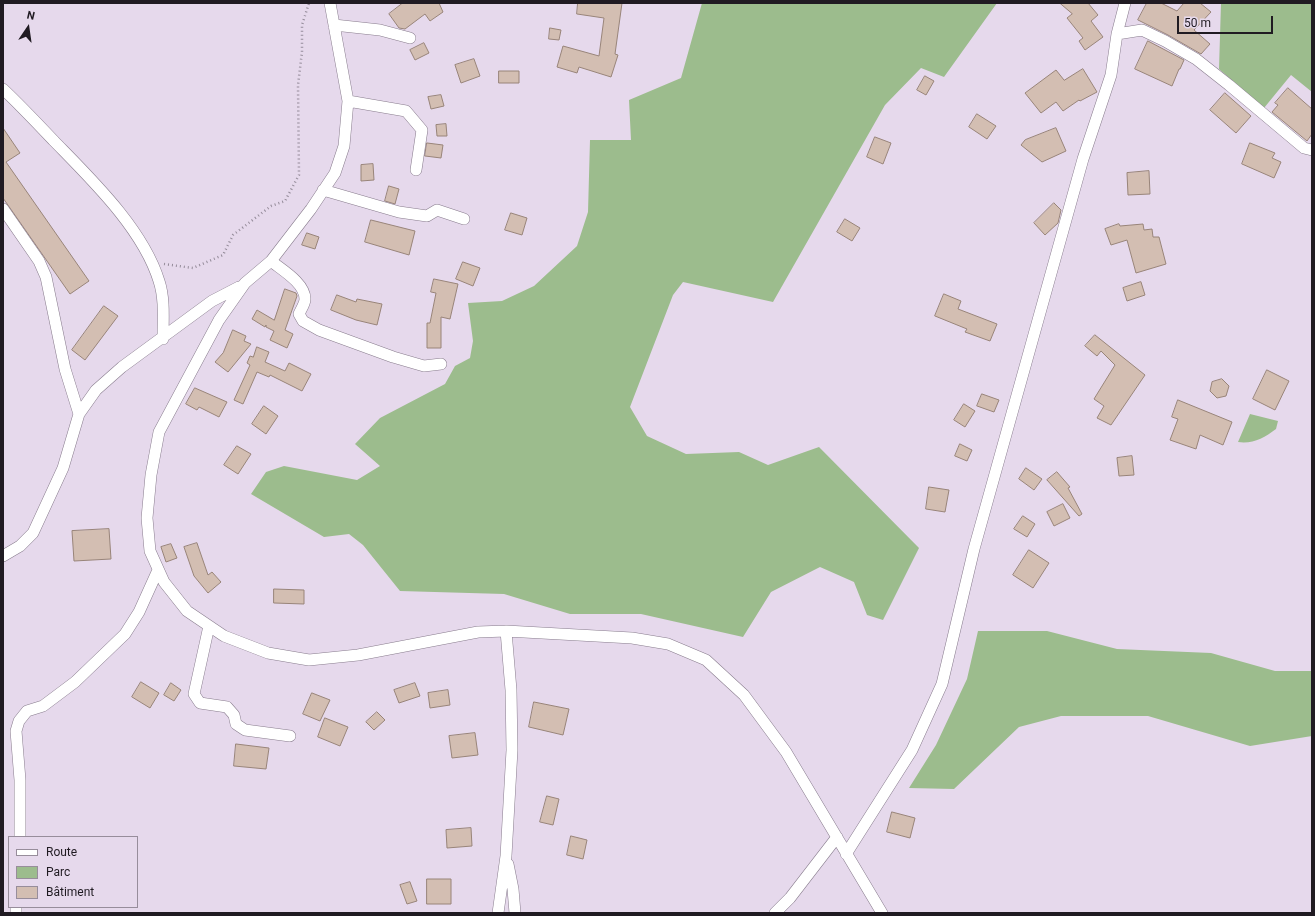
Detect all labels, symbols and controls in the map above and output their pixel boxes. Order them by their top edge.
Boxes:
north arrow [8,8,48,48]
scale bar [1179,8,1275,34]
text: N [26,9,36,23]
text: 50 m [1184,16,1211,30]
legend [8,836,138,908]
text: Route [46,845,77,859]
text: Parc [46,865,70,879]
text: Bâtiment [46,885,94,899]

